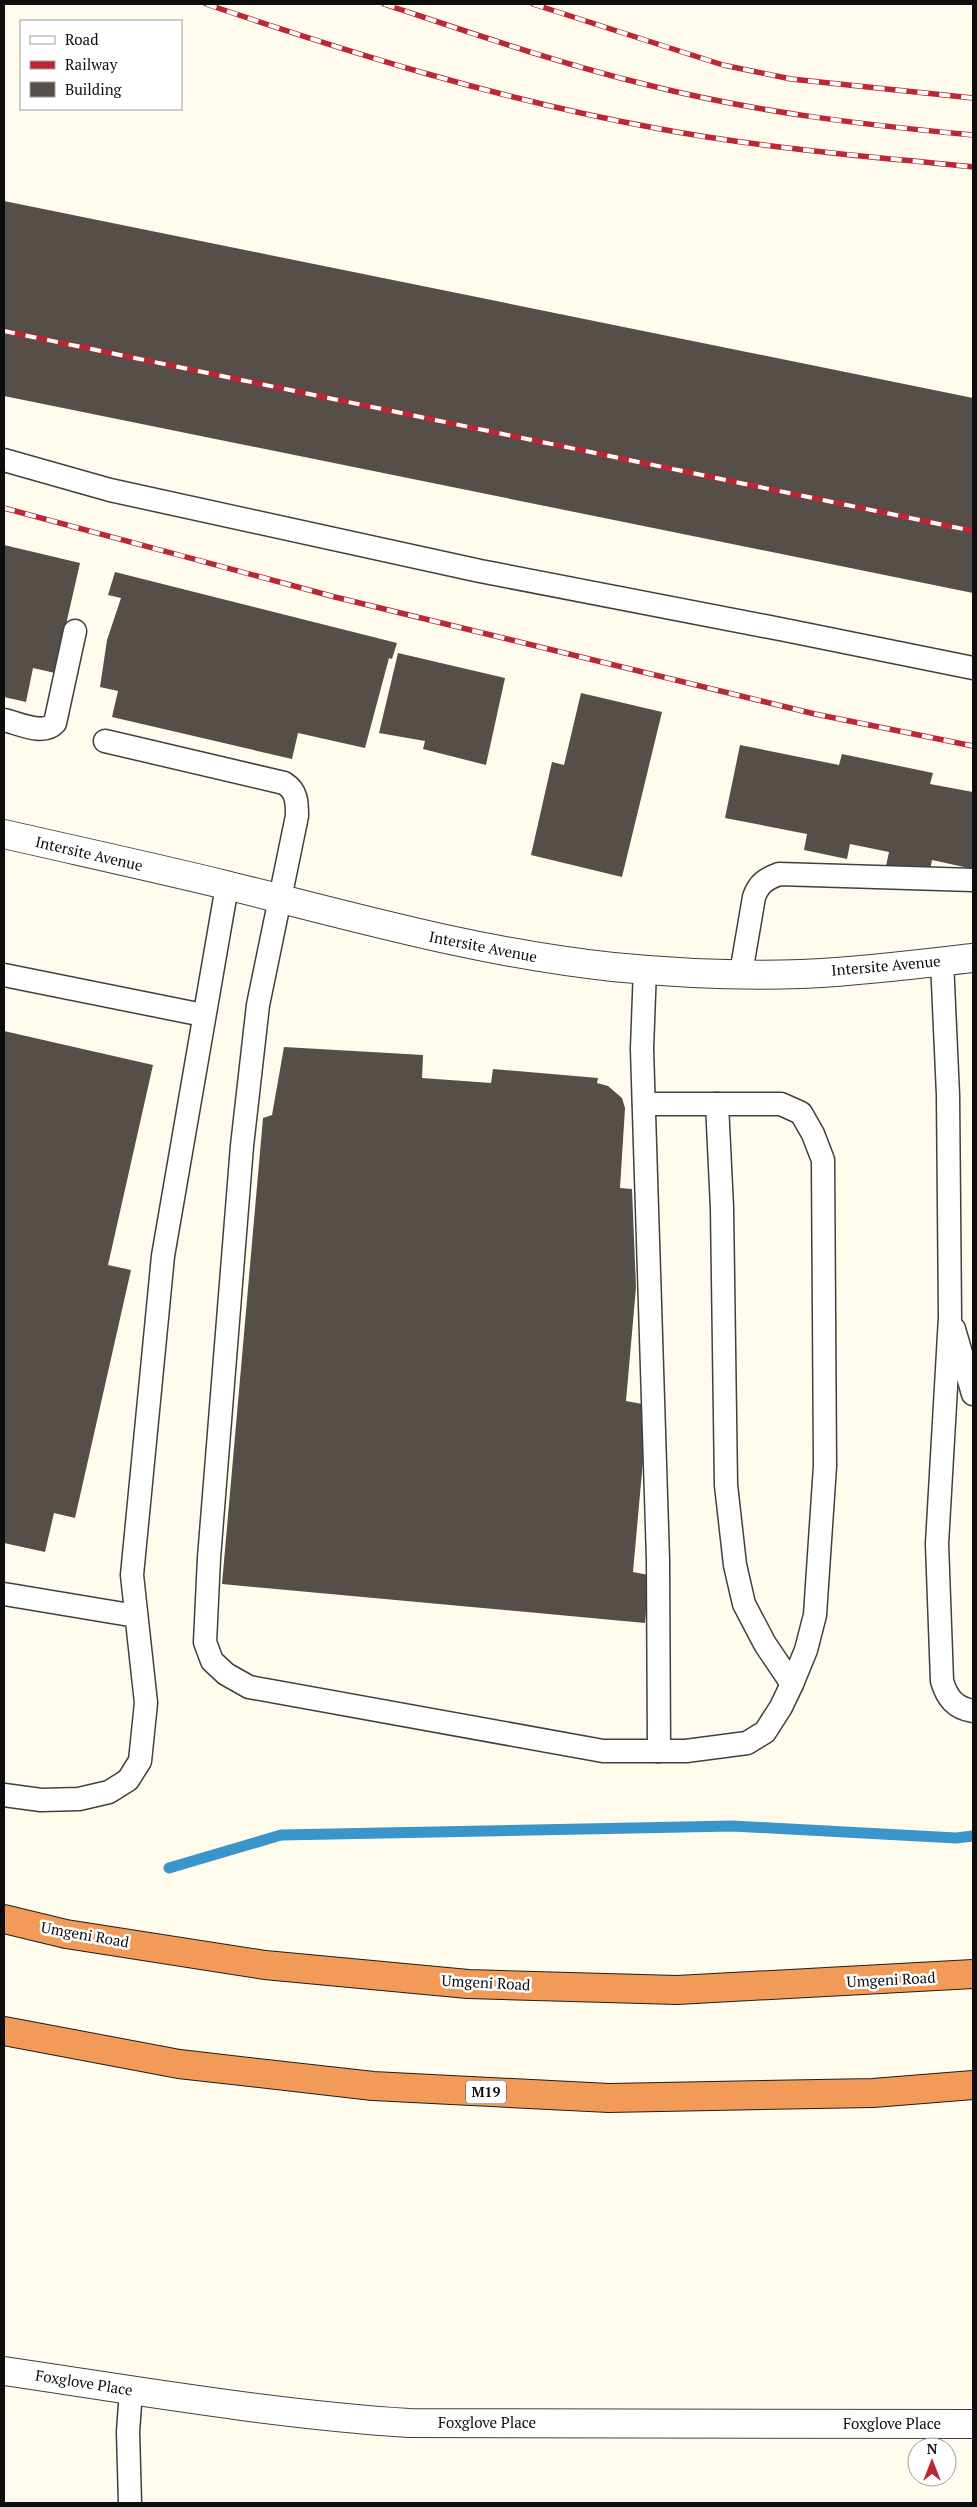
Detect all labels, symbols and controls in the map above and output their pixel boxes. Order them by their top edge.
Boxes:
legend [20,20,182,110]
text: Road [65,29,98,49]
text: Railway [65,54,118,74]
text: Building [65,79,123,99]
street label: Intersite Avenue [34,831,145,875]
street label: Intersite Avenue [427,926,539,966]
street label: Intersite Avenue [830,950,941,980]
street label: Umgeni Road [40,1916,131,1952]
street label: Umgeni Road [846,1967,936,1991]
street label: Umgeni Road [441,1970,531,1994]
road number: M19 [466,2080,506,2104]
street label: Foxglove Place [34,2364,134,2400]
street label: Foxglove Place [438,2412,536,2432]
street label: Foxglove Place [843,2413,941,2433]
north arrow [907,2437,957,2487]
text: N [927,2439,938,2458]

